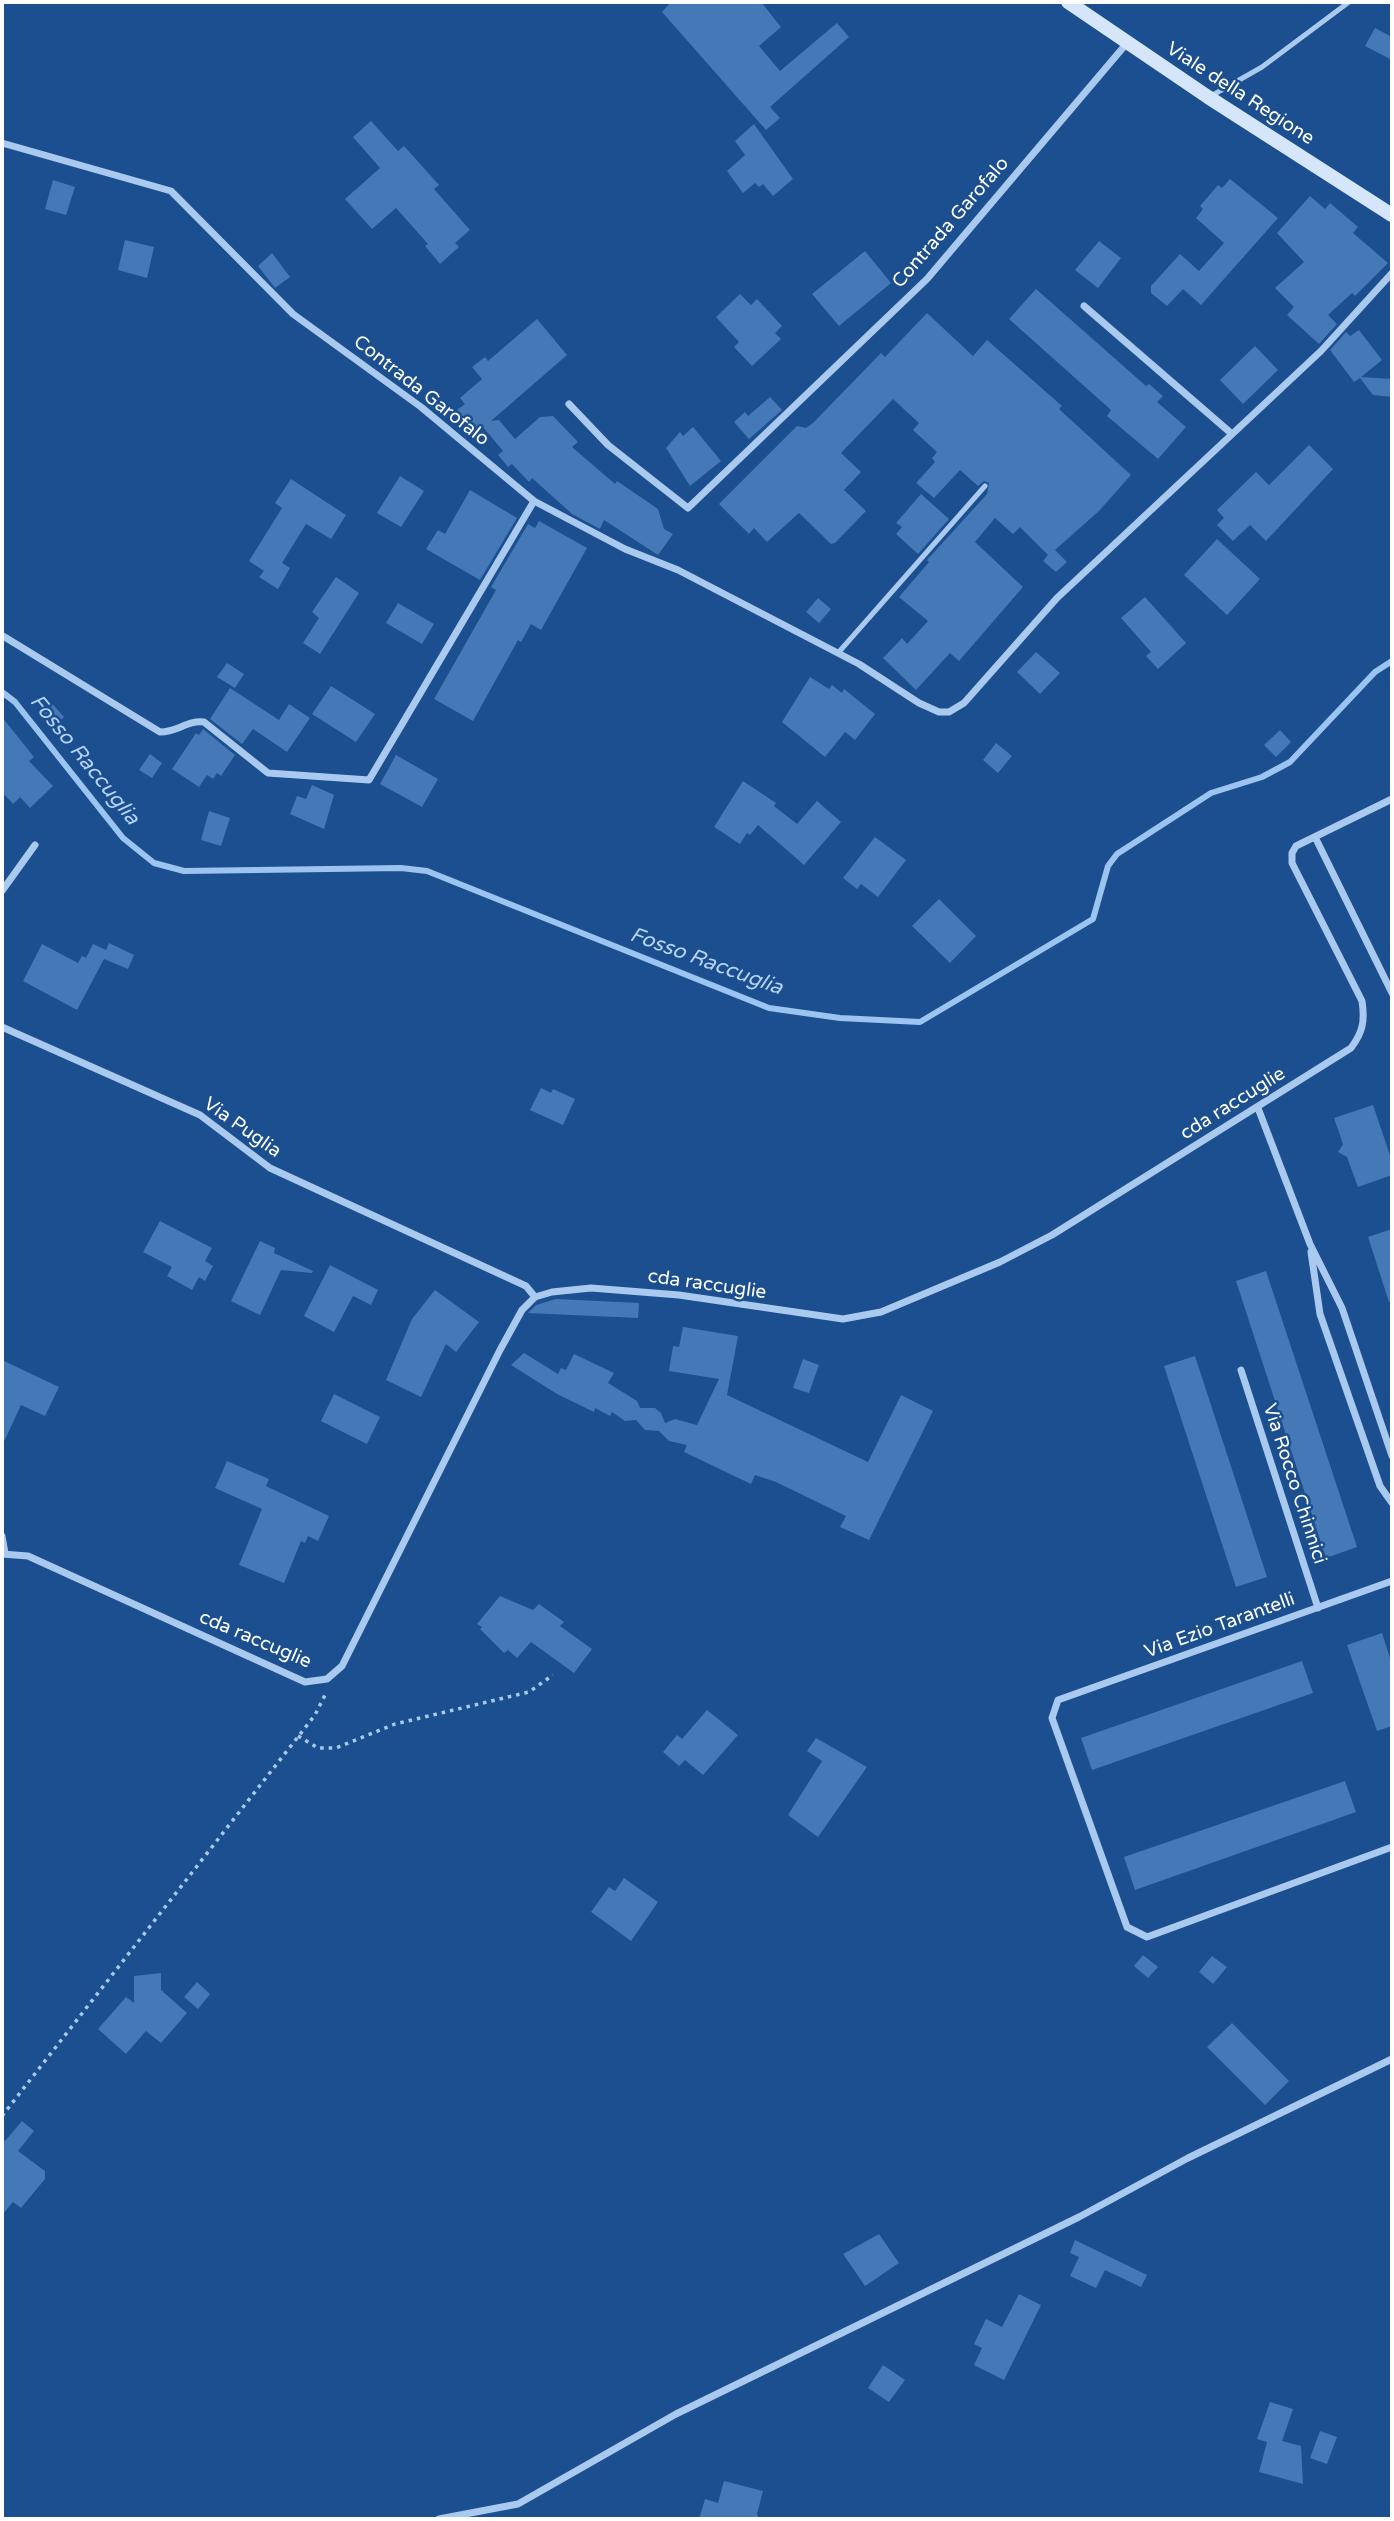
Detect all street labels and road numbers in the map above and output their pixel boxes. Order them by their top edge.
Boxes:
street label: Viale della Regione [1162,38,1318,150]
street label: Contrada Garofalo [888,153,1014,293]
street label: Contrada Garofalo [349,331,493,451]
street label: cda raccuglie [1176,1063,1290,1145]
street label: Via Puglia [199,1093,285,1163]
street label: cda raccuglie [646,1265,768,1305]
street label: Via Rocco Chinnici [1257,1401,1331,1567]
street label: Via Ezio Tarantelli [1142,1588,1298,1664]
street label: cda raccuglie [196,1606,314,1674]

